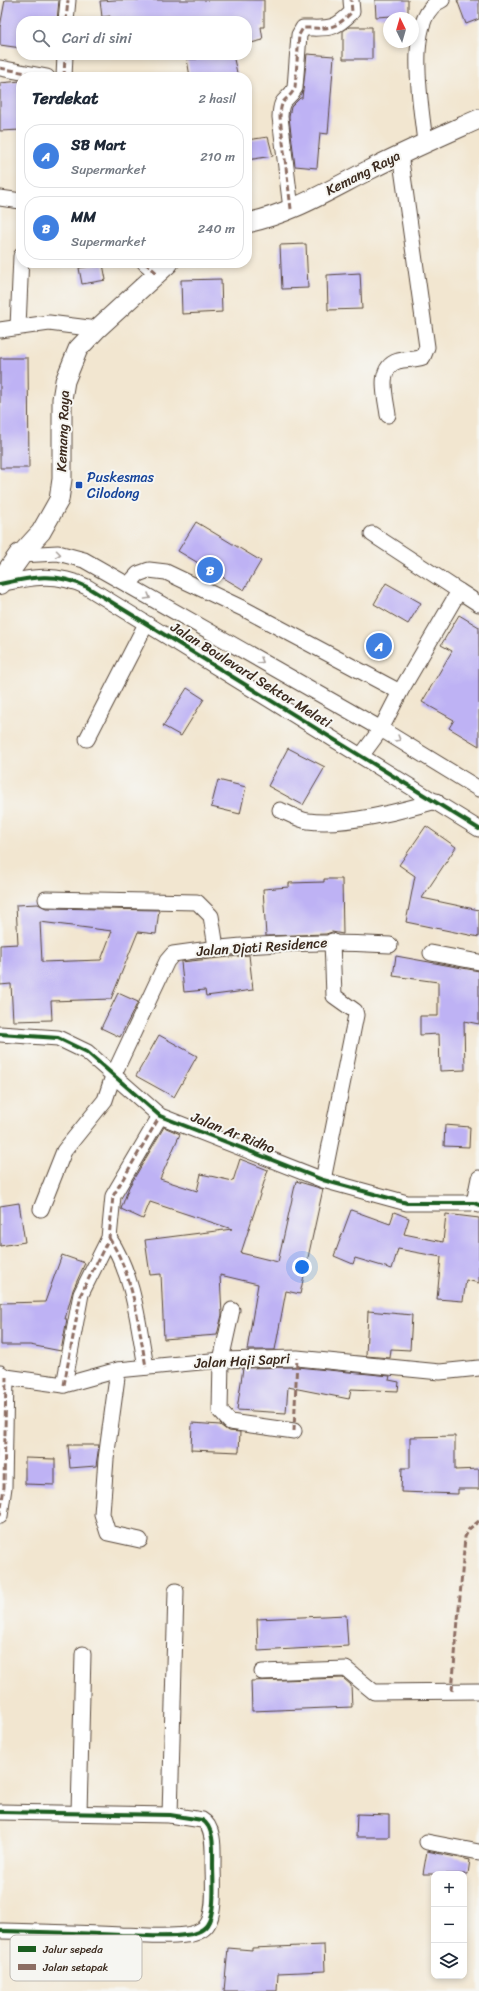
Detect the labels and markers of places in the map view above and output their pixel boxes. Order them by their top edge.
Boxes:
place label: Puskesmas Cilodong [87,465,155,506]
marker: Puskesmas Cilodong [74,480,84,490]
pin: B [197,555,223,585]
pin: A [366,631,392,661]

